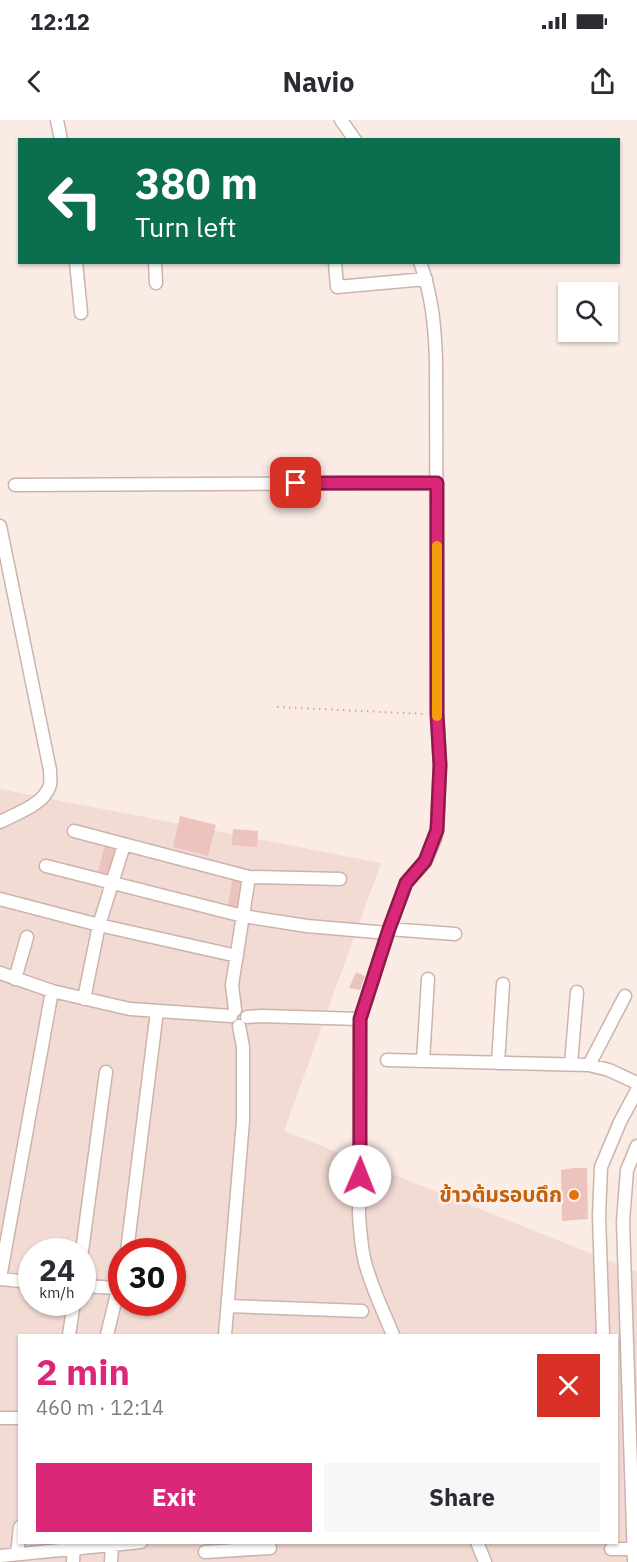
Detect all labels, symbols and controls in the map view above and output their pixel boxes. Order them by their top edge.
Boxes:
text: 12:12 [30,7,90,36]
text: Navio [282,64,355,99]
icon: back [18,65,51,98]
icon: share [586,65,619,98]
text: 380 m [135,156,258,211]
icon: left [36,162,114,240]
text: Turn left [135,209,236,244]
map controls [558,282,618,342]
button: search [558,282,618,342]
pin [270,457,321,508]
icon: arrive [279,466,312,499]
position arrow [328,1144,392,1208]
place label: ข้าวต้มรอบดึก [439,1180,562,1208]
marker: ข้าวต้มรอบดึก [567,1188,581,1202]
speed limit sign: 30 [108,1238,186,1316]
text: 24 [39,1250,75,1289]
text: km/h [39,1283,75,1302]
text: 2 min [36,1348,130,1395]
button: close [537,1354,600,1417]
text: 460 m · 12:14 [36,1394,164,1421]
button: Exit [36,1463,312,1532]
button: Share [324,1463,600,1532]

